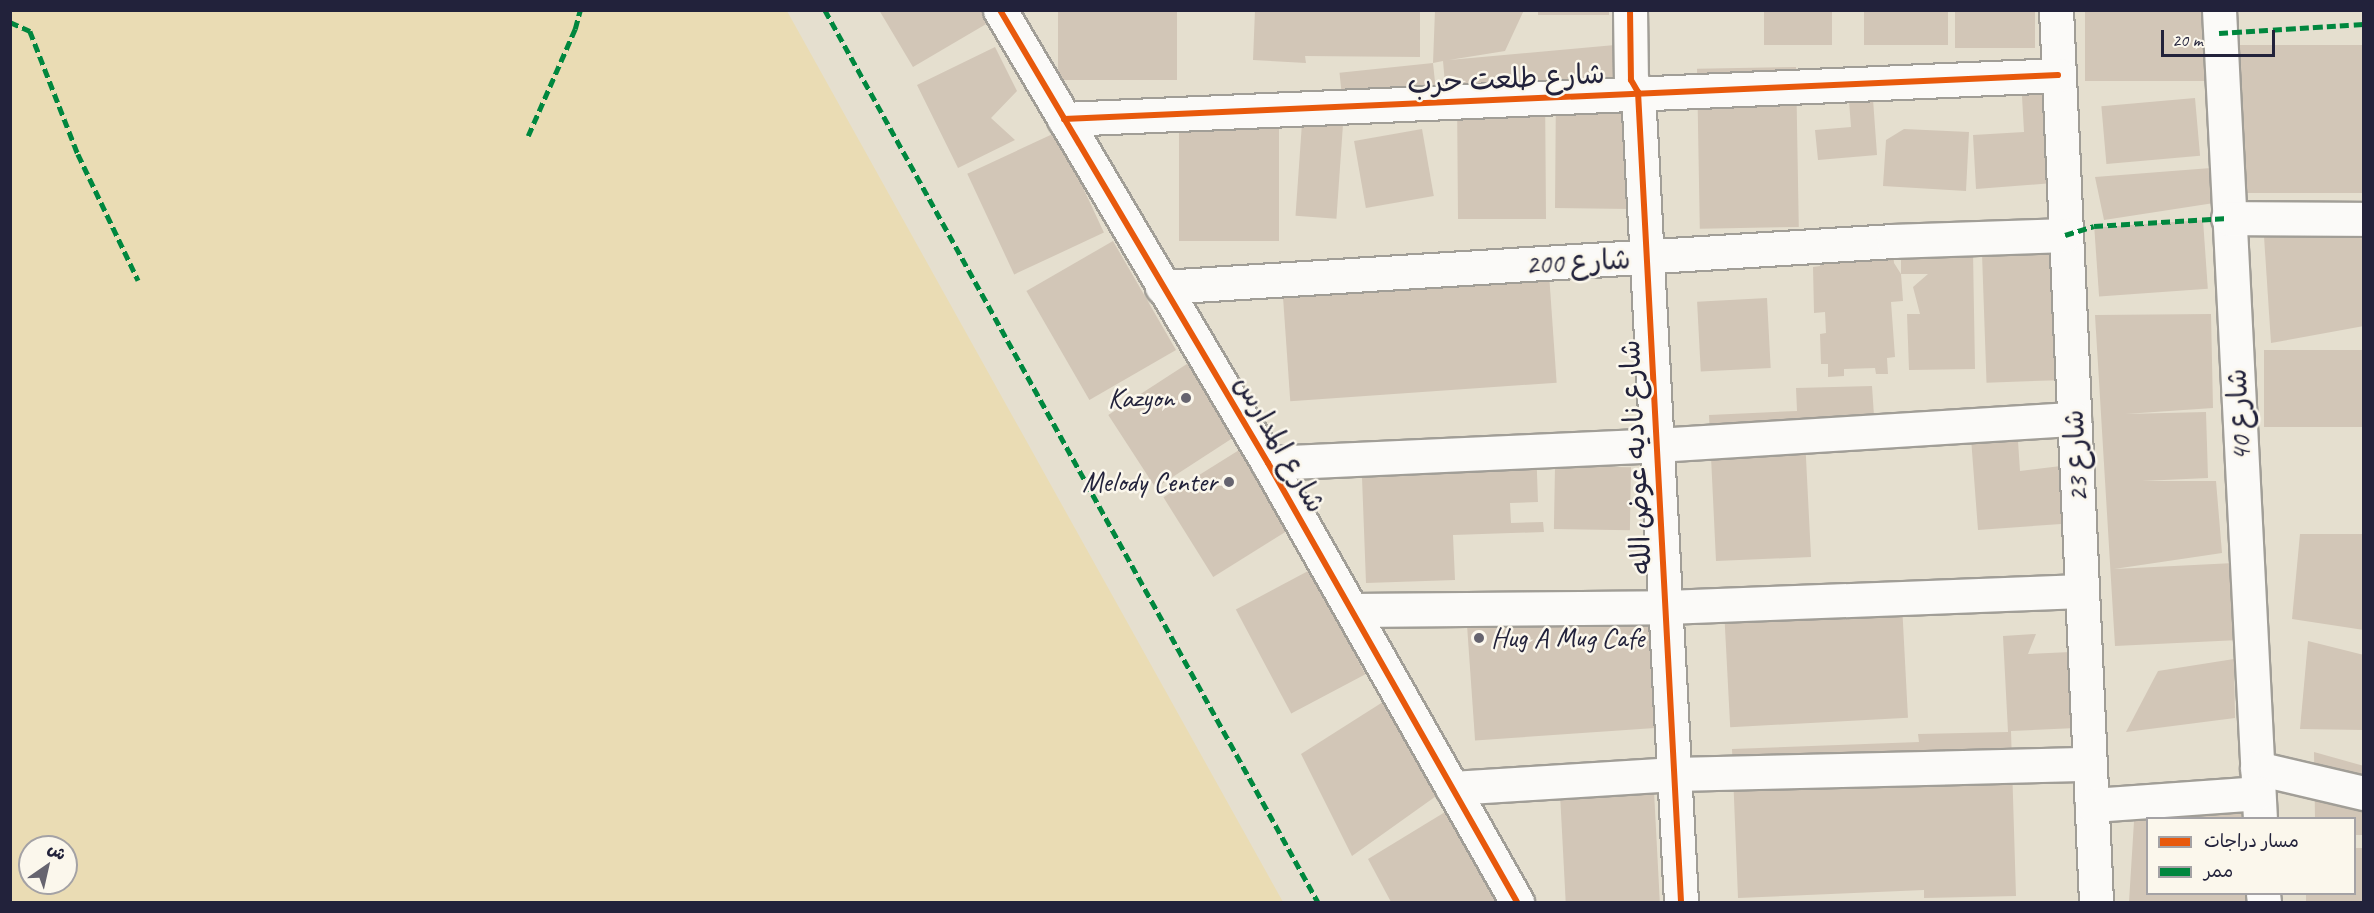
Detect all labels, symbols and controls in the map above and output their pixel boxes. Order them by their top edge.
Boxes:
scale bar [2164,18,2278,56]
text: 20 m [2172,29,2203,51]
street label: شارع طلعت حرب [1406,57,1606,101]
street label: شارع 200 [1525,242,1631,282]
street label: شارع ناديه عوض الله [1613,339,1659,575]
street label: شارع 40 [2220,368,2258,462]
street label: شارع المدارس [1227,369,1333,519]
place label: Kazyon [1108,381,1174,415]
marker: Kazyon [1179,391,1193,405]
street label: شارع 23 [2057,409,2095,503]
place label: Melody Center [1082,465,1217,499]
marker: Melody Center [1222,475,1236,489]
place label: Hug A Mug Cafe [1491,621,1644,655]
marker: Hug A Mug Cafe [1472,631,1486,645]
legend [2146,817,2356,895]
text: مسار دراجات [2204,830,2299,852]
north arrow [18,835,78,895]
text: ش [44,839,70,865]
text: ممر [2204,860,2233,882]

